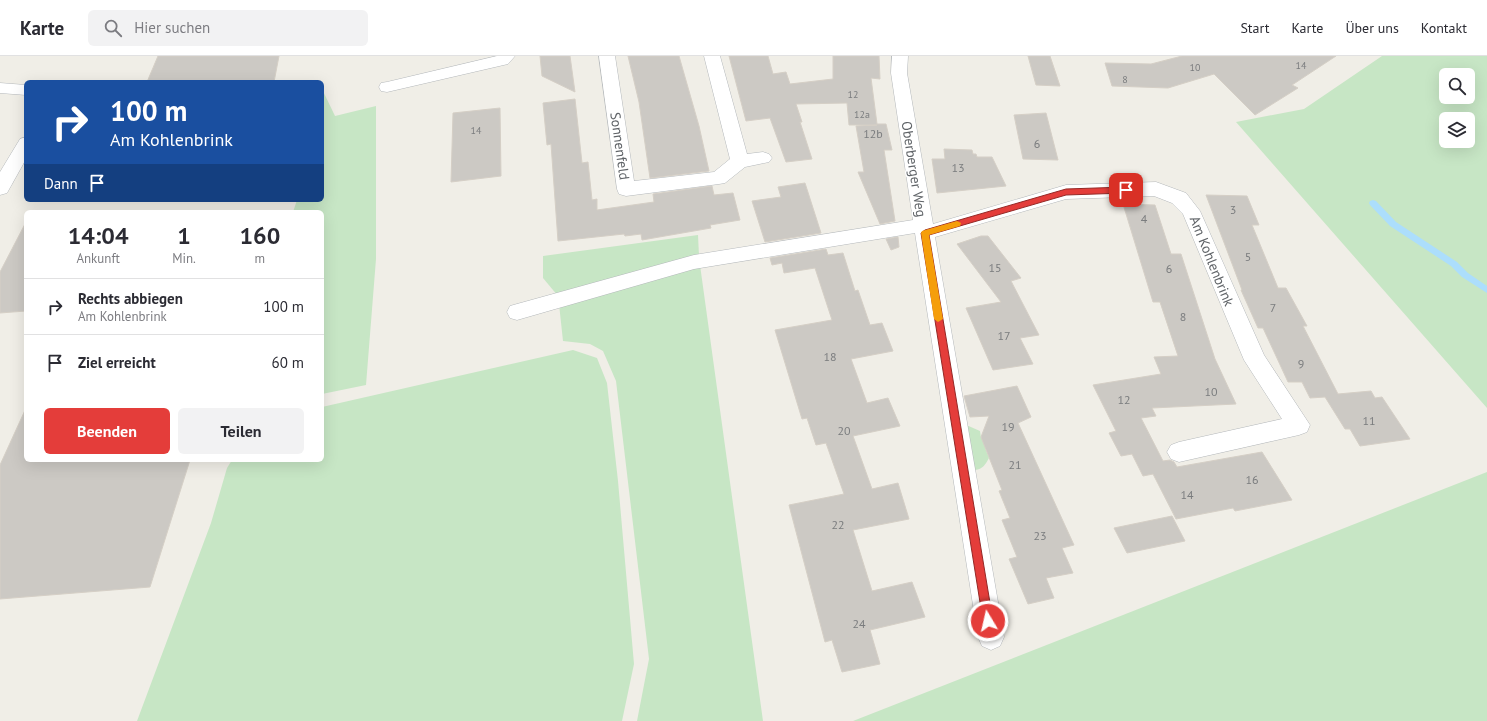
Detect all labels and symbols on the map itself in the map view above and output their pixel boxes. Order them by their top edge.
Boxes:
house number: 14 [1296,59,1307,72]
house number: 10 [1190,61,1201,74]
house number: 8 [1122,73,1128,86]
house number: 12 [848,88,858,101]
house number: 12a [854,108,870,121]
street label: Sonnenfeld [606,111,634,181]
street label: Oberberger Weg [898,120,930,218]
house number: 14 [471,124,482,137]
house number: 12b [863,126,883,141]
house number: 6 [1034,136,1040,151]
house number: 13 [951,160,965,175]
pin [1109,173,1143,207]
house number: 3 [1230,202,1236,217]
house number: 4 [1141,211,1148,226]
street label: Am Kohlenbrink [1186,213,1238,309]
house number: 5 [1245,249,1251,264]
house number: 15 [988,260,1002,275]
house number: 6 [1166,261,1172,276]
house number: 7 [1270,300,1276,315]
house number: 8 [1180,309,1186,324]
house number: 17 [997,328,1011,343]
house number: 18 [823,349,837,364]
house number: 9 [1298,356,1304,371]
house number: 10 [1204,384,1218,399]
house number: 12 [1117,392,1131,407]
house number: 11 [1362,413,1376,428]
house number: 19 [1001,419,1015,434]
house number: 20 [837,423,851,438]
house number: 21 [1008,457,1022,472]
house number: 16 [1245,472,1259,487]
house number: 14 [1180,487,1194,502]
house number: 22 [831,517,845,532]
house number: 23 [1033,528,1047,543]
position arrow [967,600,1009,642]
house number: 24 [852,616,866,631]

